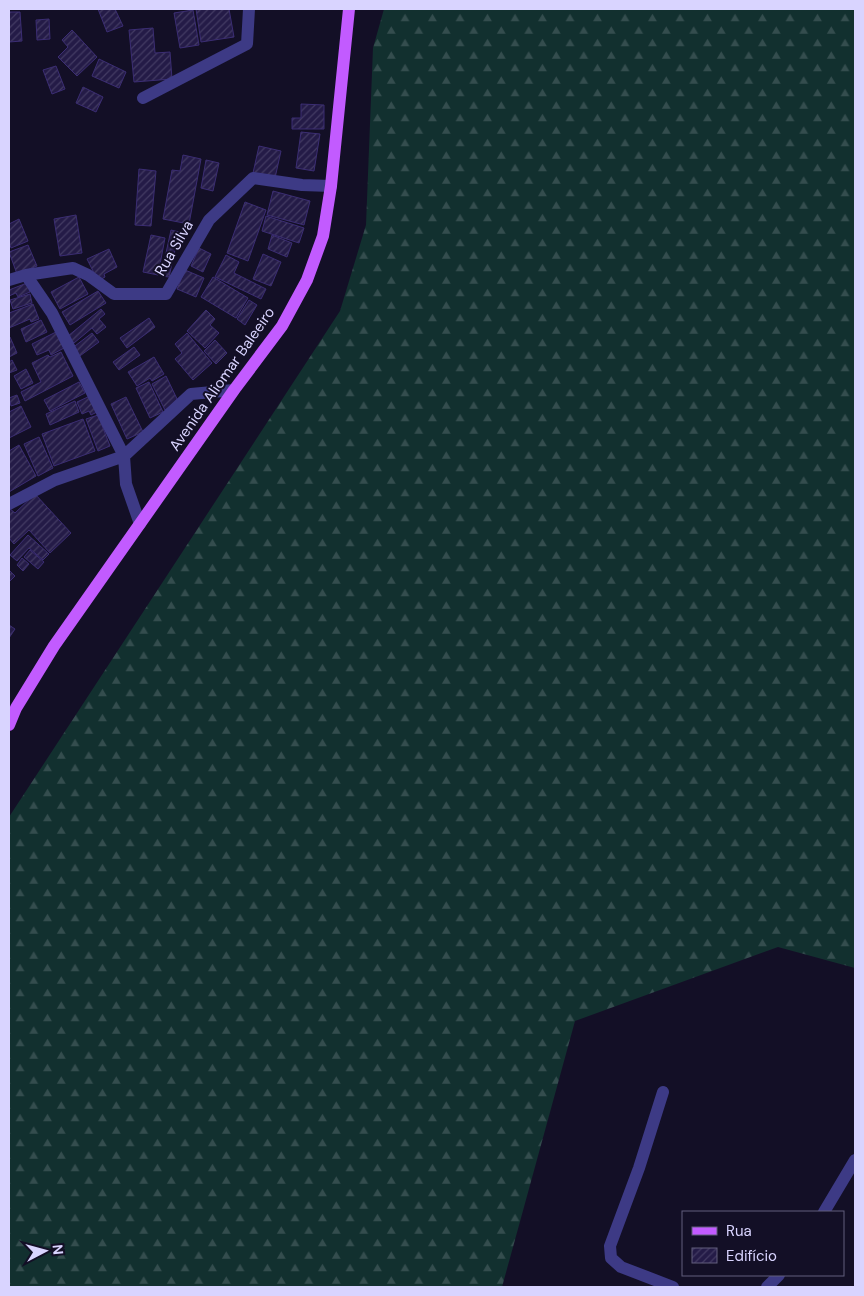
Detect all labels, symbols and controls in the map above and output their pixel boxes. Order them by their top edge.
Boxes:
street label: Rua Silva [150,217,198,279]
street label: Avenida Aliomar Baleeiro [165,303,279,455]
legend [682,1211,844,1276]
text: Rua [726,1221,752,1241]
north arrow [20,1226,70,1276]
text: N [48,1244,67,1256]
text: Edifício [726,1246,777,1266]

